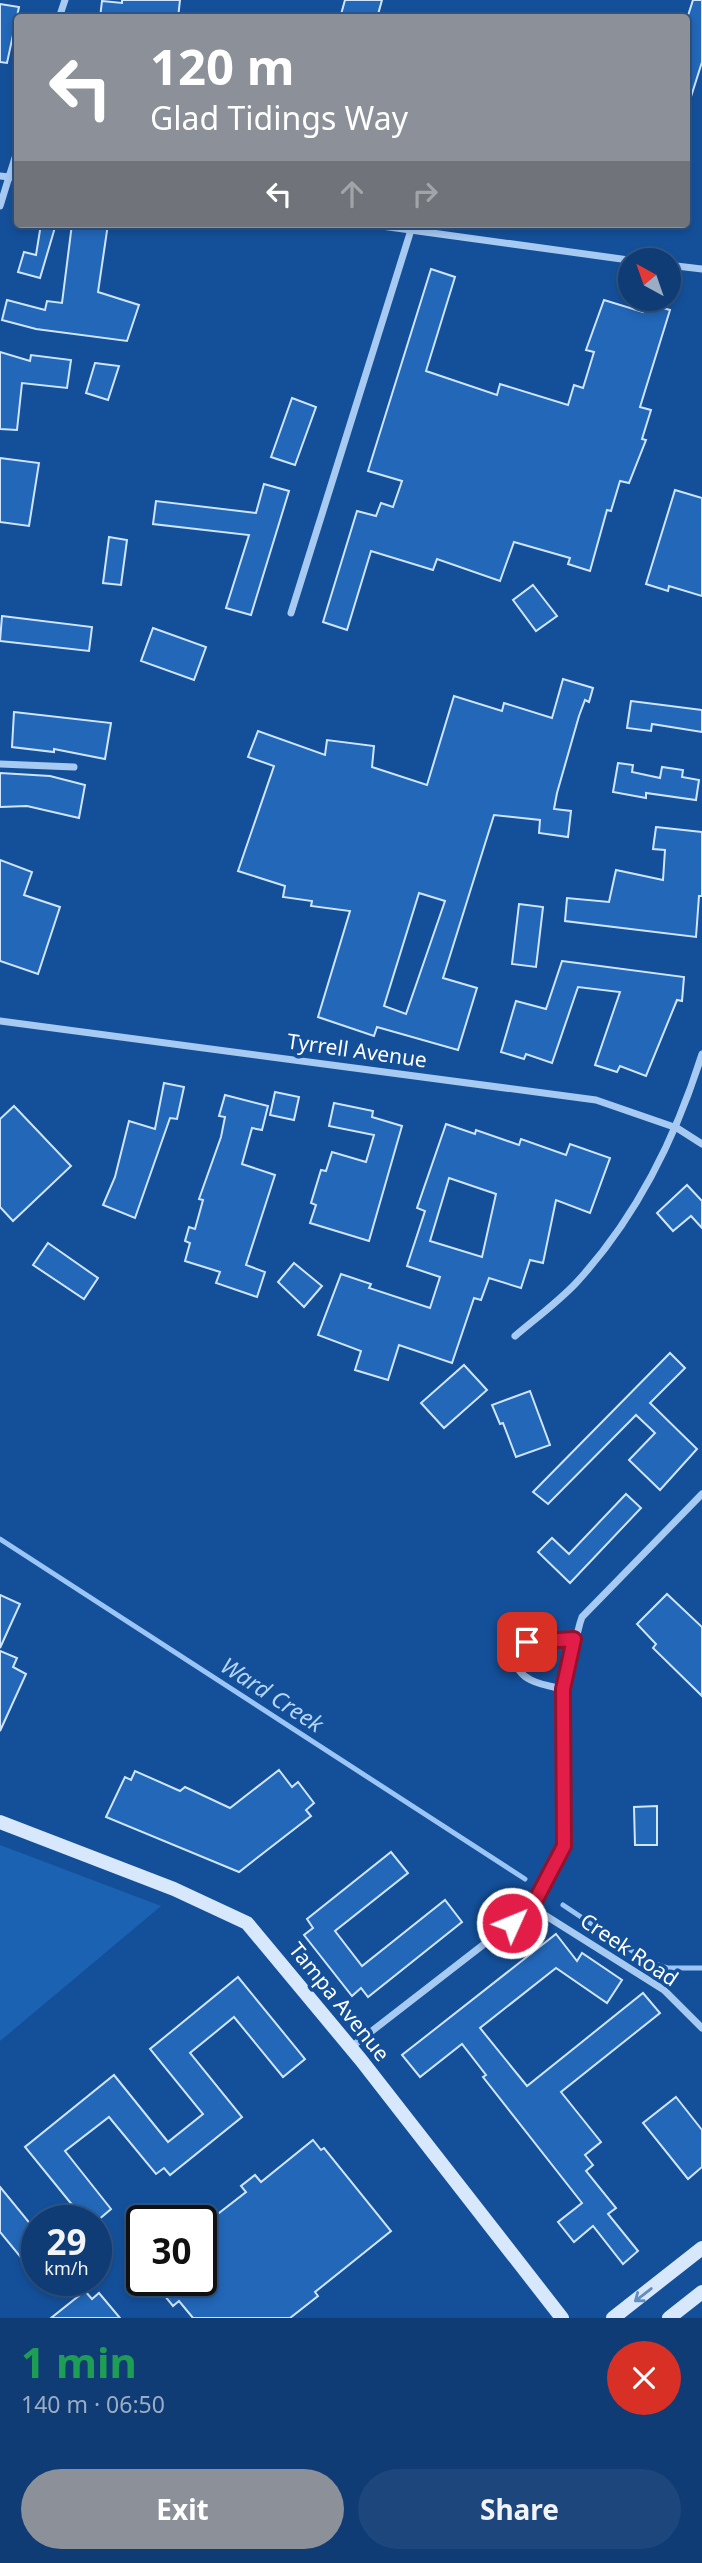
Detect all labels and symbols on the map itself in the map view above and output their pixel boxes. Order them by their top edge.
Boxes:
north arrow [618,248,681,312]
street label: Tyrrell Avenue [285,1026,429,1074]
pin [497,1612,557,1672]
water label: Ward Creek [215,1649,332,1740]
position arrow [475,1886,549,1960]
street label: Creek Road [575,1906,684,1992]
street label: Tampa Avenue [283,1936,396,2067]
speed limit sign: 30 [126,2205,217,2296]
one-way arrow [634,2287,652,2302]

